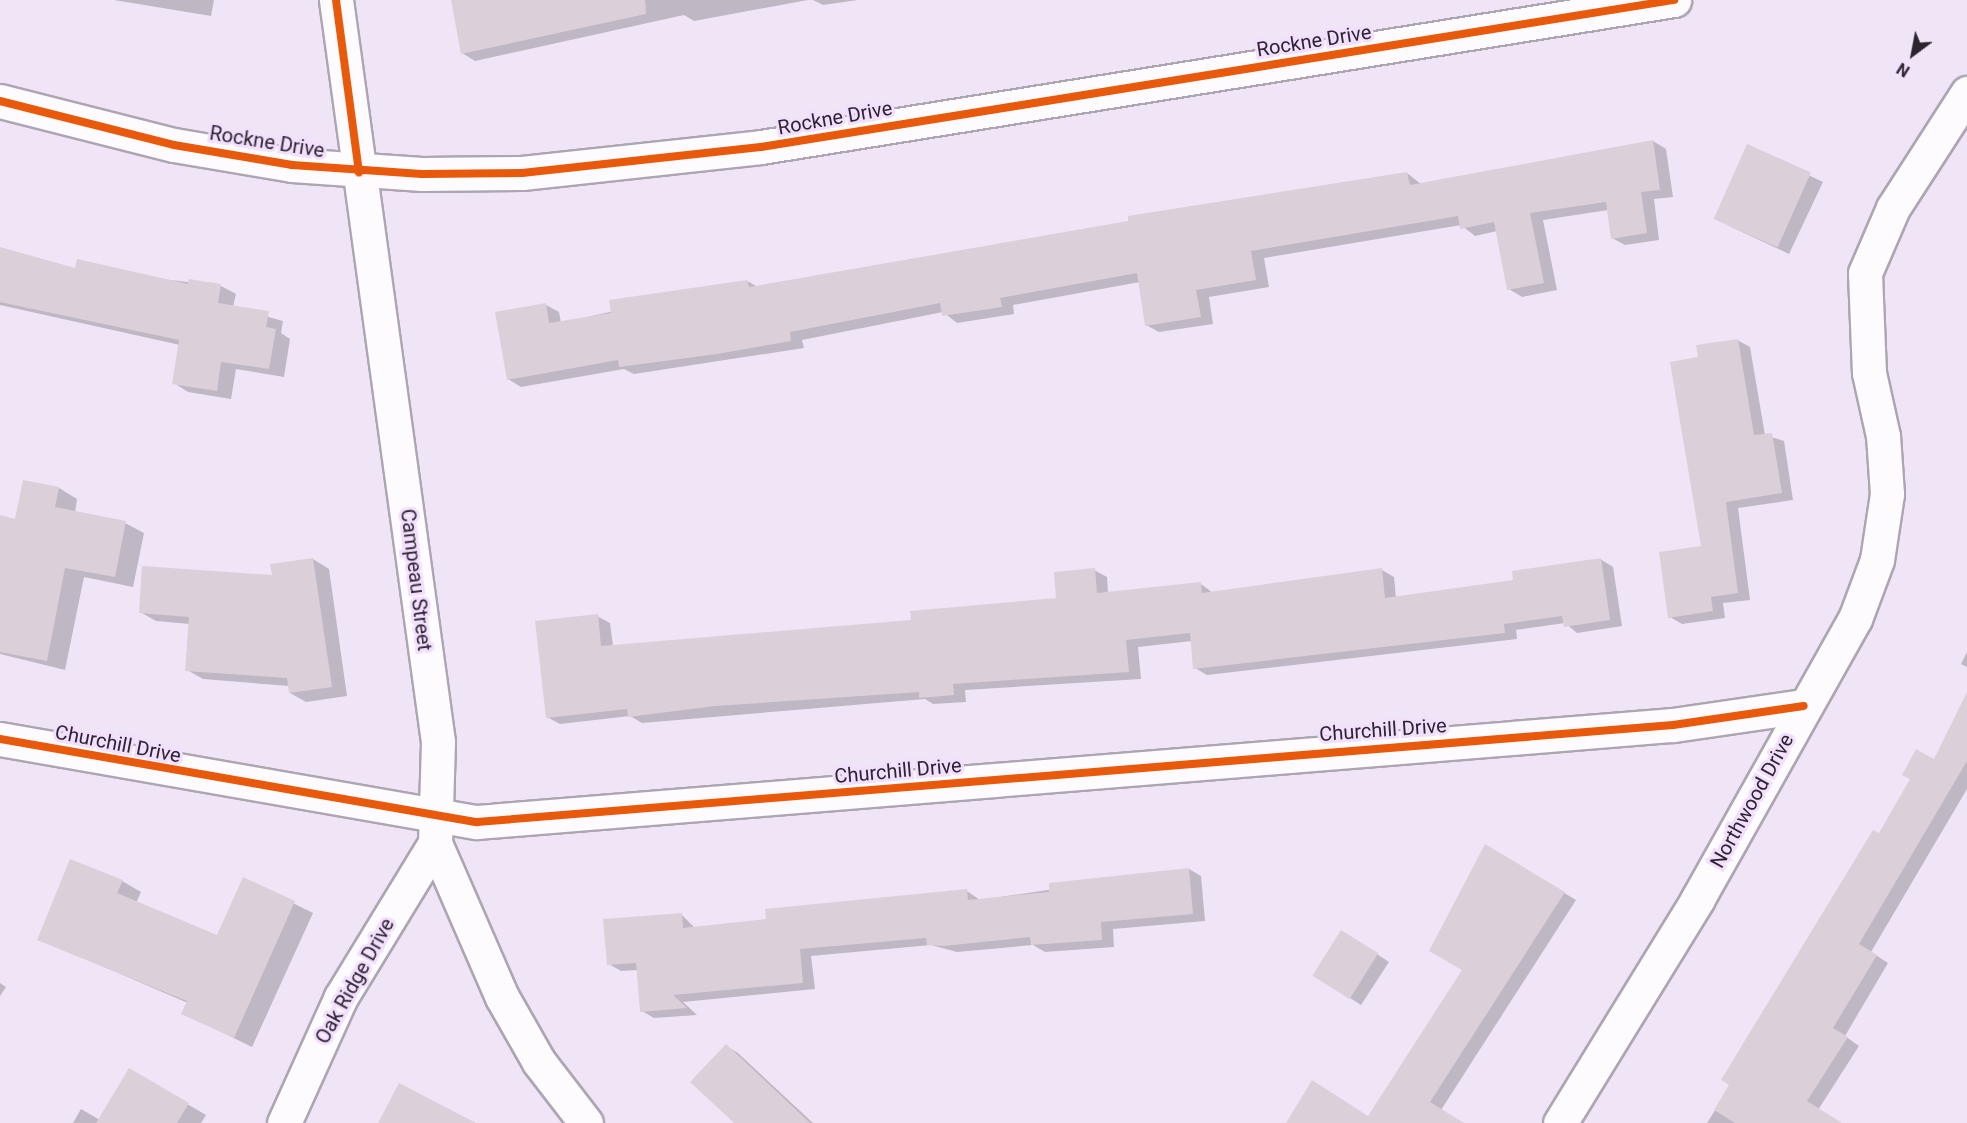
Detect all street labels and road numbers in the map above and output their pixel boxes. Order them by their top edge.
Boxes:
street label: Rockne Drive [1255,20,1373,62]
street label: Rockne Drive [776,96,894,140]
street label: Rockne Drive [208,121,326,163]
street label: Campeau Street [395,508,437,652]
street label: Churchill Drive [1319,714,1447,746]
street label: Churchill Drive [53,720,183,768]
street label: Northwood Drive [1705,730,1799,872]
street label: Churchill Drive [833,753,963,789]
street label: Oak Ridge Drive [311,914,399,1048]

